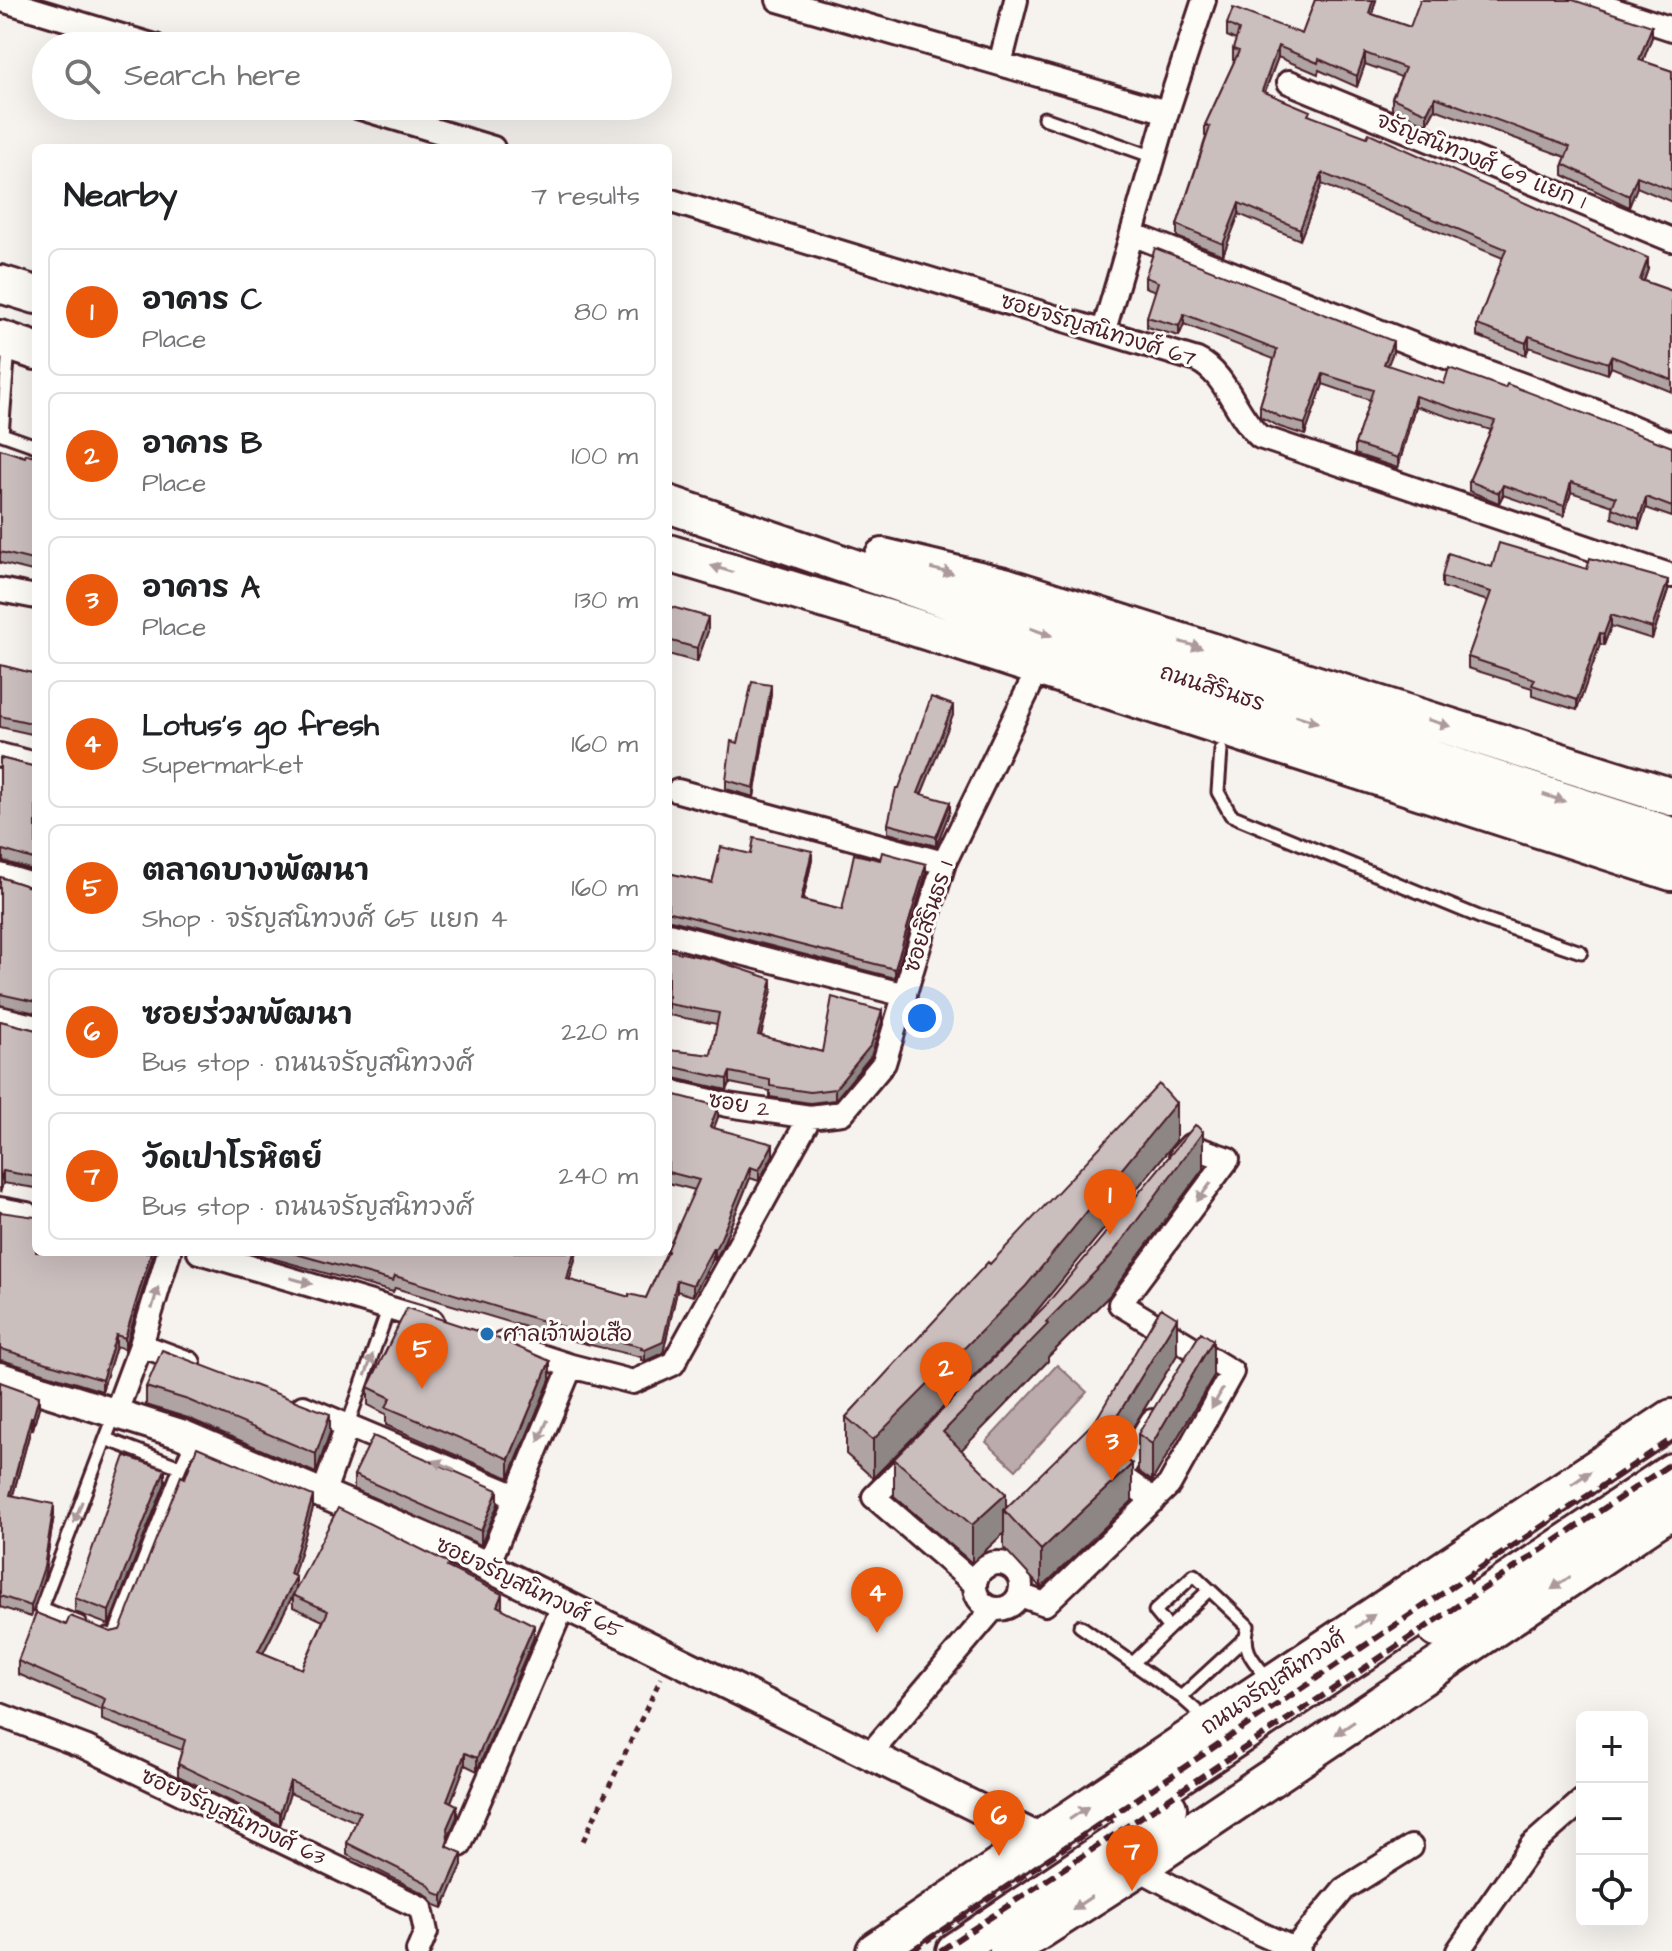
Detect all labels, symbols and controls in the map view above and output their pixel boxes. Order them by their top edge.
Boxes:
search box [32,32,672,120]
icon: search [60,54,104,98]
text: Search here [124,55,301,97]
street label: จรัญสนิทวงศ์ 69 แยก 1 [1371,105,1591,217]
text: Nearby [64,172,178,220]
text: 7 results [531,178,640,214]
text: อาคาร C [142,279,262,321]
street label: ซอยจรัญสนิทวงศ์ 67 [996,285,1200,375]
text: 1 [90,294,94,330]
text: 80 m [574,294,638,330]
text: Place [142,321,206,357]
text: อาคาร B [142,423,262,465]
text: 2 [85,438,99,474]
text: 100 m [571,438,638,474]
text: Place [142,465,206,501]
one-way arrow [710,563,734,575]
one-way arrow [929,565,954,577]
text: อาคาร A [142,567,260,609]
text: 3 [85,582,99,618]
text: 130 m [574,582,638,618]
text: Place [142,609,206,645]
one-way arrow [1029,627,1053,639]
one-way arrow [1179,639,1203,652]
street label: ถนนสิรินธร [1156,656,1268,720]
text: Lotus's go fresh [142,705,379,747]
one-way arrow [1295,713,1319,725]
one-way arrow [1427,717,1451,730]
text: 4 [83,726,101,762]
text: 160 m [571,726,638,762]
text: Supermarket [142,747,303,783]
one-way arrow [1542,793,1566,805]
text: ตลาดบางพัฒนา [142,850,369,892]
street label: ซอยสิรินธร 1 [896,857,962,977]
text: 5 [83,870,101,906]
text: 160 m [571,870,638,906]
text: Shop · จรัญสนิทวงศ์ 65 แยก 4 [142,901,508,937]
text: ซอยร่วมพัฒนา [142,994,352,1036]
your location [902,998,942,1038]
text: 6 [84,1014,100,1050]
text: 220 m [561,1014,638,1050]
text: Bus stop · ถนนจรัญสนิทวงศ์ [142,1045,473,1081]
street label: ซอย 2 [706,1084,773,1126]
text: วัดเปาโรหิตย์ [142,1138,322,1180]
text: 7 [84,1158,100,1194]
text: 240 m [558,1158,638,1194]
pin: 1 [1084,1169,1136,1235]
one-way arrow [1196,1182,1212,1202]
text: Bus stop · ถนนจรัญสนิทวงศ์ [142,1189,473,1225]
one-way arrow [290,1275,314,1288]
one-way arrow [149,1286,162,1310]
place label: ศาลเจ้าพ่อเสือ [503,1319,632,1350]
pin: 5 [396,1323,448,1389]
marker: ศาลเจ้าพ่อเสือ [478,1325,496,1343]
pin: 2 [920,1342,972,1408]
one-way arrow [363,1353,375,1377]
one-way arrow [1211,1387,1224,1410]
pin: 3 [1086,1415,1138,1481]
one-way arrow [537,1419,550,1443]
one-way arrow [432,1459,456,1472]
one-way arrow [1571,1470,1592,1485]
one-way arrow [71,1500,84,1524]
street label: ซอยจรัญสนิทวงศ์ 65 [430,1529,628,1647]
pin: 4 [851,1567,903,1633]
one-way arrow [1550,1576,1571,1591]
one-way arrow [1354,1614,1375,1629]
street label: ถนนจรัญสนิทวงศ์ [1195,1622,1353,1743]
map controls [1576,1711,1648,1927]
button: + [1576,1711,1648,1783]
one-way arrow [1334,1720,1355,1735]
street label: ซอยจรัญสนิทวงศ์ 63 [135,1761,331,1873]
button: − [1576,1783,1648,1855]
pin: 6 [973,1790,1025,1856]
one-way arrow [1069,1806,1090,1821]
pin: 7 [1106,1825,1158,1891]
button: locate [1576,1855,1648,1927]
one-way arrow [1071,1896,1093,1910]

